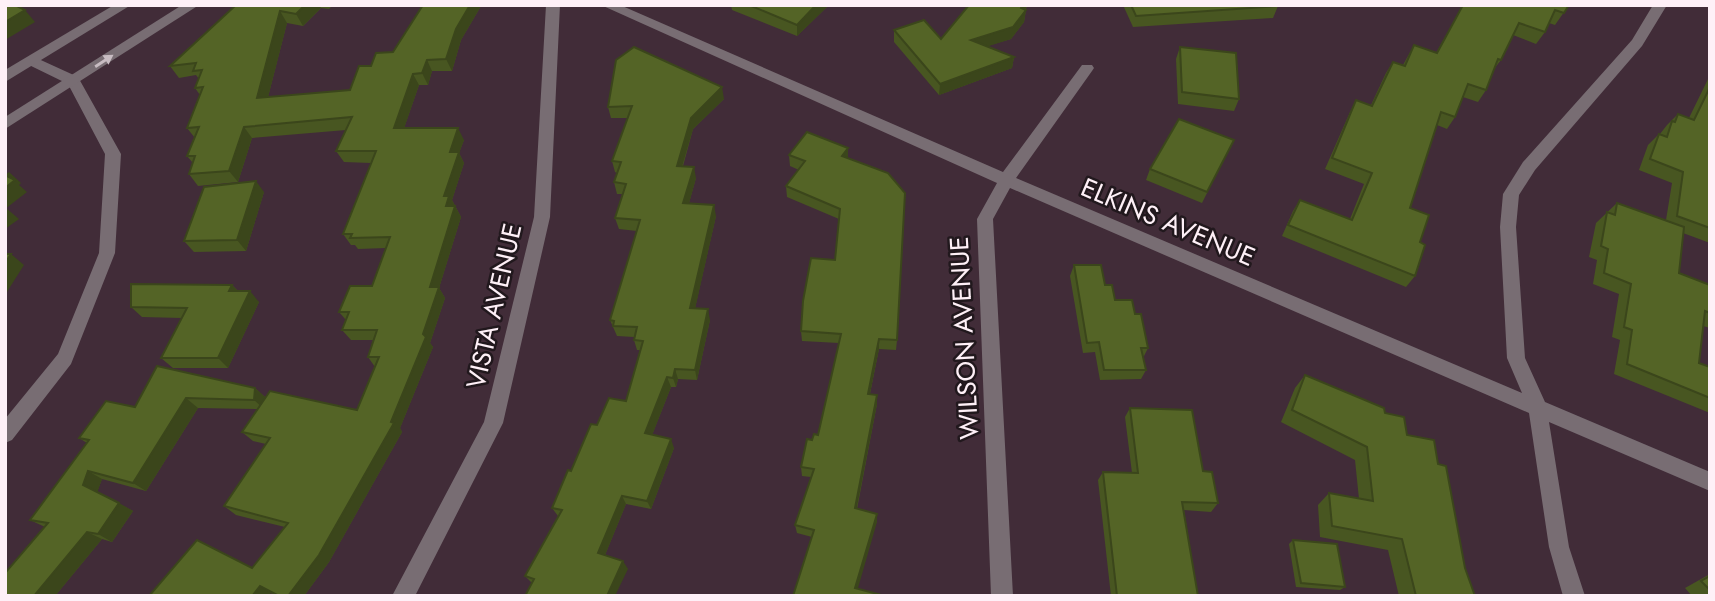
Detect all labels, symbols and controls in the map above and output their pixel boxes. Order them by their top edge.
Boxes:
one-way arrow [95,55,114,68]
street label: ELKINS AVENUE [1075,168,1261,276]
street label: VISTA AVENUE [456,219,532,393]
street label: WILSON AVENUE [940,235,988,441]

